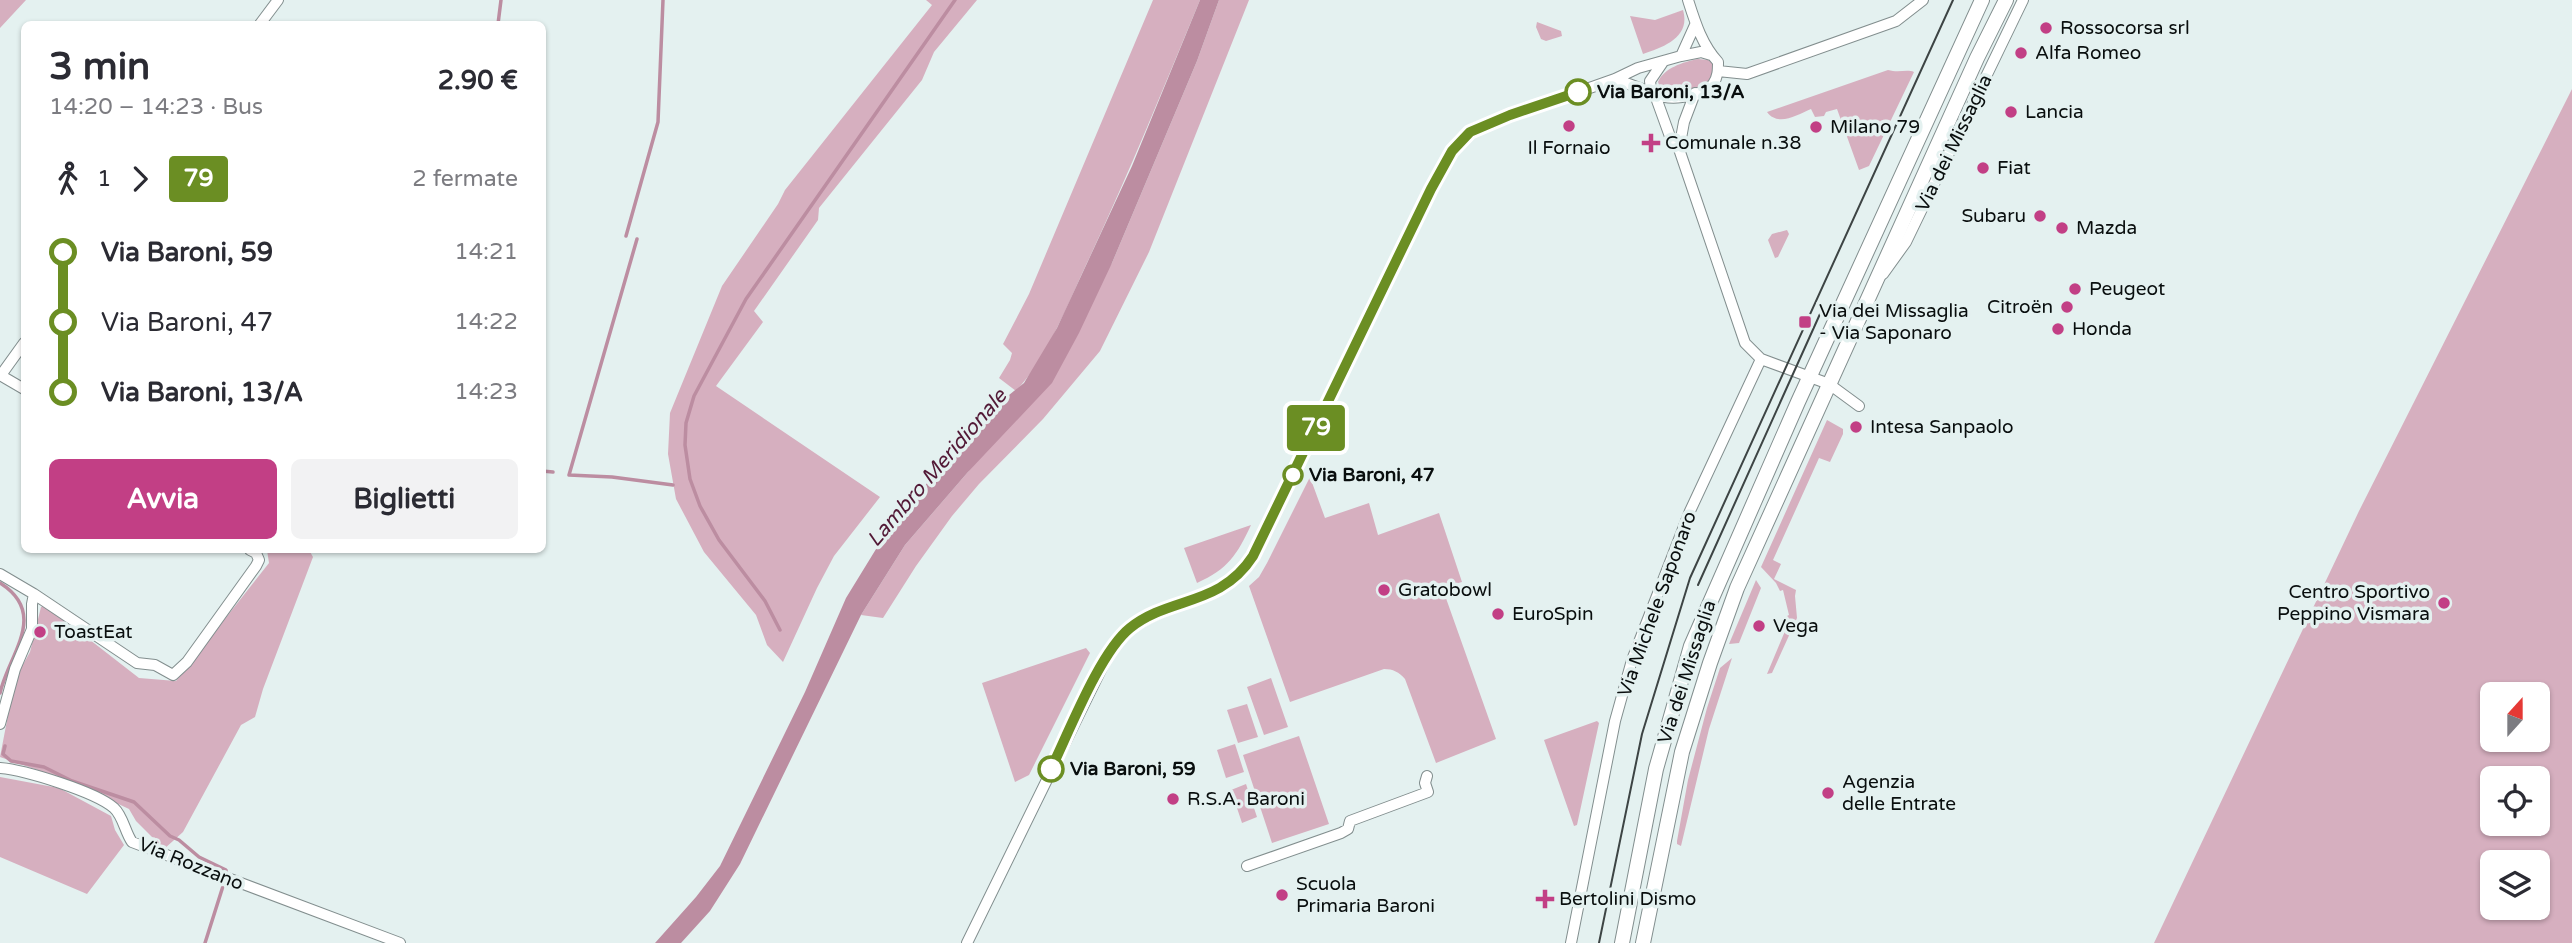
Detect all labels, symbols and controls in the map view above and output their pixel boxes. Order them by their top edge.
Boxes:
place label: Rossocorsa srl [2060,17,2190,39]
marker: Rossocorsa srl [2038,20,2054,36]
place label: Alfa Romeo [2035,42,2141,64]
text: 3 min [49,44,150,90]
marker: Alfa Romeo [2013,45,2029,61]
text: 2.90 € [438,65,518,96]
street label: Via dei Missaglia [1911,71,1997,215]
marker: Via Baroni, 13/A [1565,79,1591,105]
place label: Via Baroni, 13/A [1597,81,1745,103]
text: 14:20 – 14:23 · Bus [49,93,263,121]
place label: Lancia [2025,101,2084,123]
marker: Lancia [2003,104,2019,120]
place label: Milano 79 [1830,116,1920,138]
marker: Il Fornaio [1561,118,1577,134]
marker: Milano 79 [1808,119,1824,135]
place label: Comunale n.38 [1665,132,1802,154]
marker: Comunale n.38 [1643,135,1659,151]
place label: Il Fornaio [1527,137,1611,159]
place label: Fiat [1997,157,2031,179]
icon: walk [49,160,87,198]
icon: forward [121,160,159,198]
marker: Fiat [1975,160,1991,176]
text: 79 [183,164,214,193]
text: 1 [97,165,111,193]
text: 2 fermate [412,165,518,193]
place label: Subaru [1961,205,2026,227]
marker: Subaru [2032,208,2048,224]
place label: Mazda [2076,217,2137,239]
marker: Mazda [2054,220,2070,236]
text: Via Baroni, 59 [101,237,273,268]
text: 14:21 [454,238,518,266]
place label: Peugeot [2089,278,2165,300]
marker: Peugeot [2067,281,2083,297]
place label: Citroën [1987,296,2053,318]
marker: Citroën [2059,299,2075,315]
place label: Via dei Missaglia - Via Saponaro [1819,300,1969,344]
text: Via Baroni, 47 [101,307,273,338]
text: 14:22 [454,308,518,336]
marker: Via dei Missaglia - Via Saponaro [1797,314,1813,330]
place label: Honda [2072,318,2132,340]
marker: Honda [2050,321,2066,337]
text: Via Baroni, 13/A [101,377,303,408]
text: 14:23 [454,378,518,406]
water label: Lambro Meridionale [862,383,1013,552]
line badge: 79 [1284,405,1348,451]
text: 79 [1301,413,1331,442]
place label: Intesa Sanpaolo [1870,416,2014,438]
marker: Intesa Sanpaolo [1848,419,1864,435]
button: Avvia [49,459,277,539]
button: Biglietti [291,459,518,539]
place label: Via Baroni, 47 [1309,464,1435,486]
marker: Via Baroni, 47 [1283,465,1303,485]
street label: Via Michele Saponaro [1613,508,1701,700]
place label: Gratobowl [1398,579,1492,601]
place label: Centro Sportivo Peppino Vismara [2277,581,2430,625]
marker: Gratobowl [1376,582,1392,598]
marker: Centro Sportivo Peppino Vismara [2436,595,2452,611]
street label: Via dei Missaglia [1653,597,1721,747]
place label: EuroSpin [1512,603,1594,625]
marker: EuroSpin [1490,606,1506,622]
place label: Vega [1773,615,1819,637]
marker: Vega [1751,618,1767,634]
place label: ToastEat [54,621,133,643]
marker: ToastEat [32,624,48,640]
north arrow [2480,682,2550,752]
map controls [2480,682,2550,920]
marker: Via Baroni, 59 [1038,756,1064,782]
place label: Via Baroni, 59 [1070,758,1196,780]
button: locate [2480,766,2550,836]
place label: Agenzia delle Entrate [1842,771,1956,815]
marker: Agenzia delle Entrate [1820,785,1836,801]
place label: R.S.A. Baroni [1187,788,1305,810]
marker: R.S.A. Baroni [1165,791,1181,807]
street label: Via Rozzano [135,833,247,895]
button: layers [2480,850,2550,920]
place label: Scuola Primaria Baroni [1296,873,1435,917]
marker: Scuola Primaria Baroni [1274,887,1290,903]
place label: Bertolini Dismo [1559,888,1696,910]
marker: Bertolini Dismo [1537,891,1553,907]

